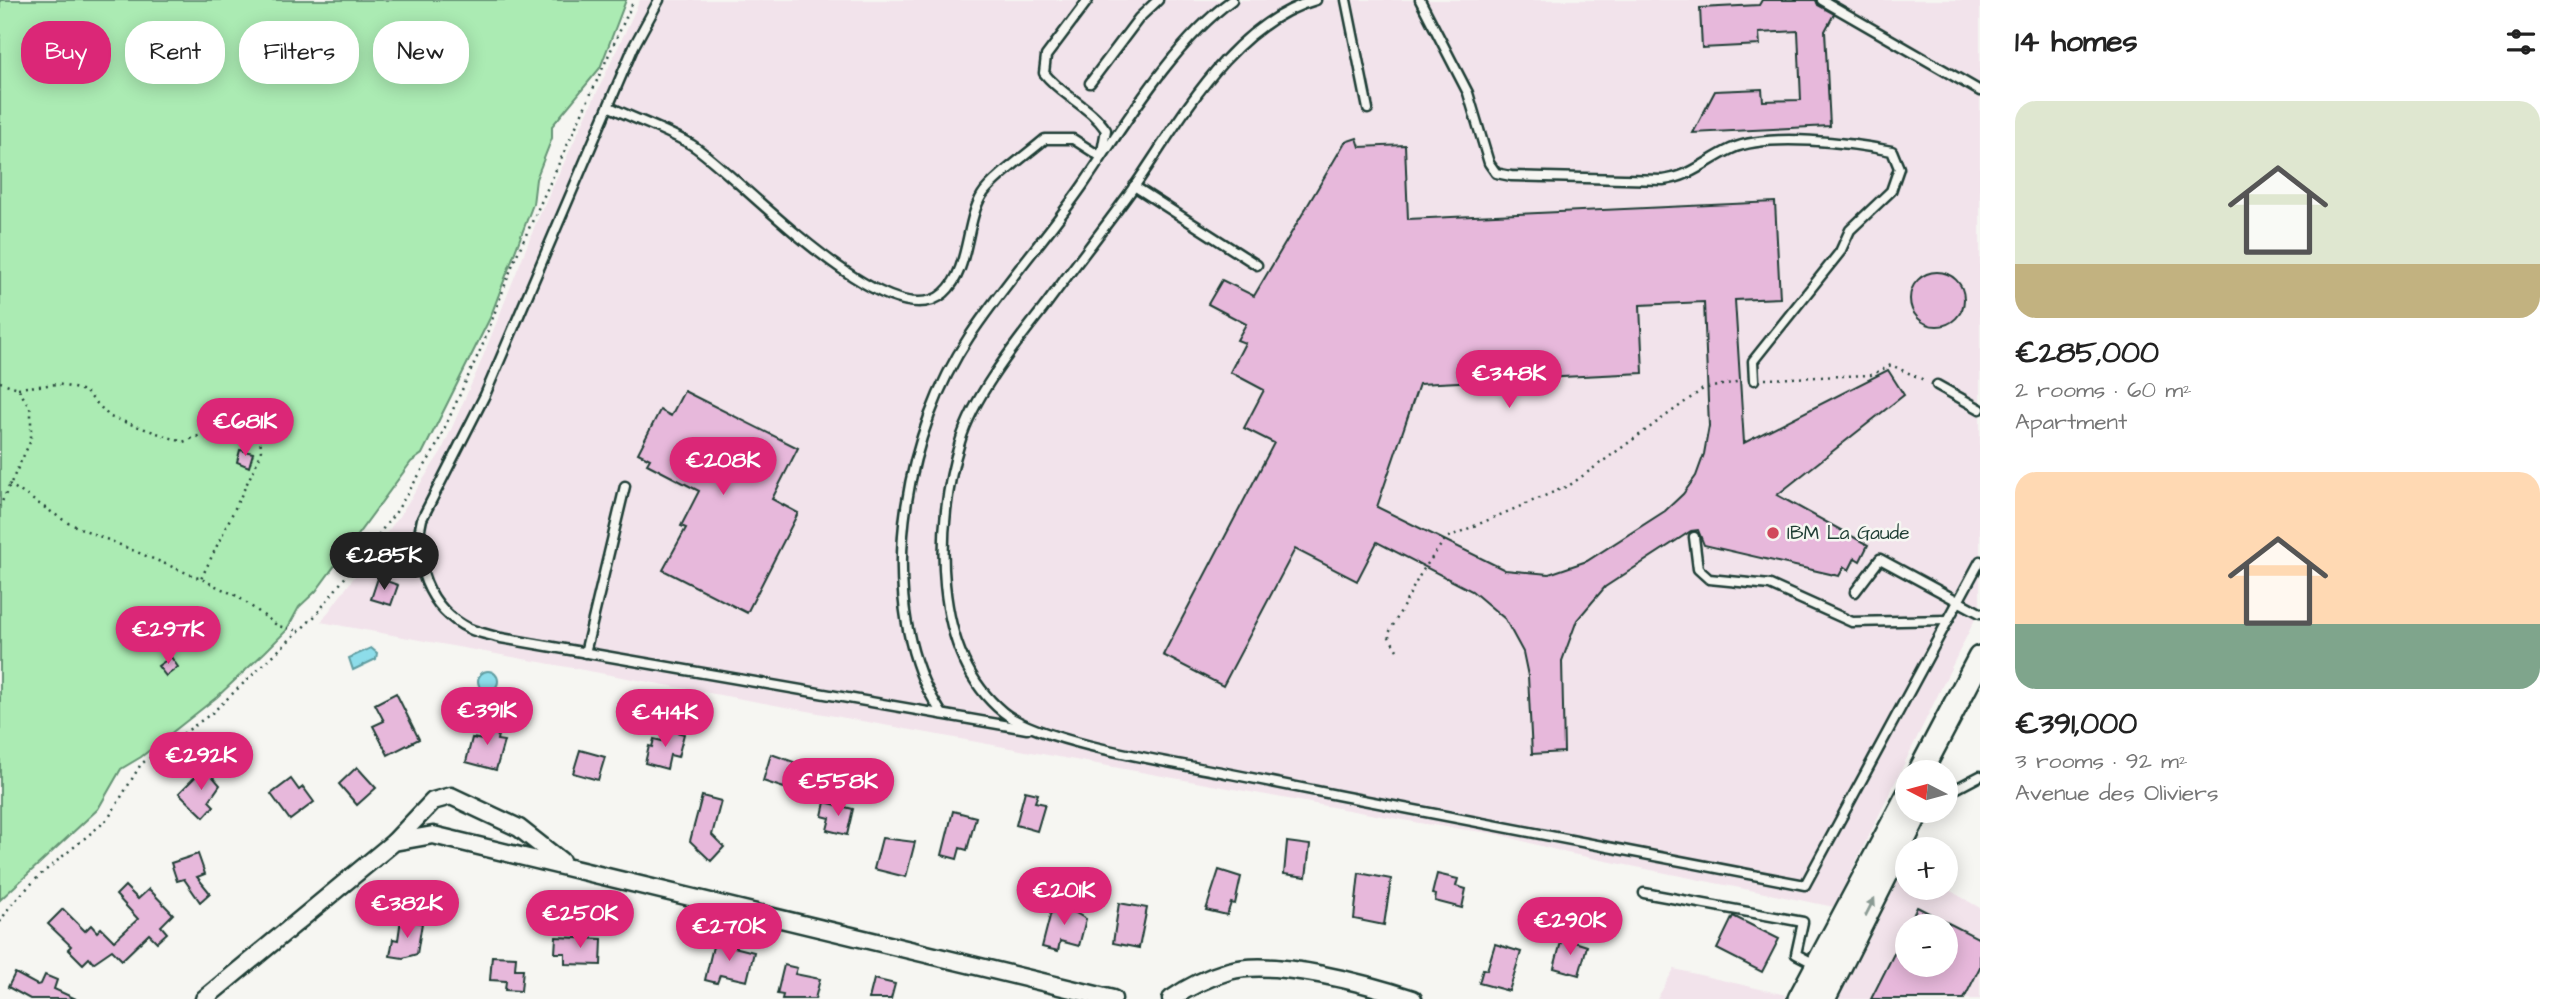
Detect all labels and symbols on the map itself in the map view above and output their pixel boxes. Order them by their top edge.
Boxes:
pin: €348K [1460,350,1558,410]
pin: €681K [196,398,294,458]
pin: €208K [674,438,772,497]
place label: IBM La Gaude [1787,520,1910,547]
marker: IBM La Gaude [1765,525,1781,541]
pin: €285K [335,532,433,592]
pin: €297K [119,606,217,666]
pin: €391K [438,688,536,747]
pin: €414K [616,690,714,749]
pin: €292K [152,732,250,792]
pin: €558K [789,758,887,818]
north arrow [1895,760,1958,822]
pin: €201K [1015,867,1113,927]
pin: €382K [358,880,456,940]
pin: €250K [531,890,629,950]
one-way arrow [1864,897,1876,917]
pin: €290K [1521,898,1619,957]
pin: €270K [680,904,778,963]

